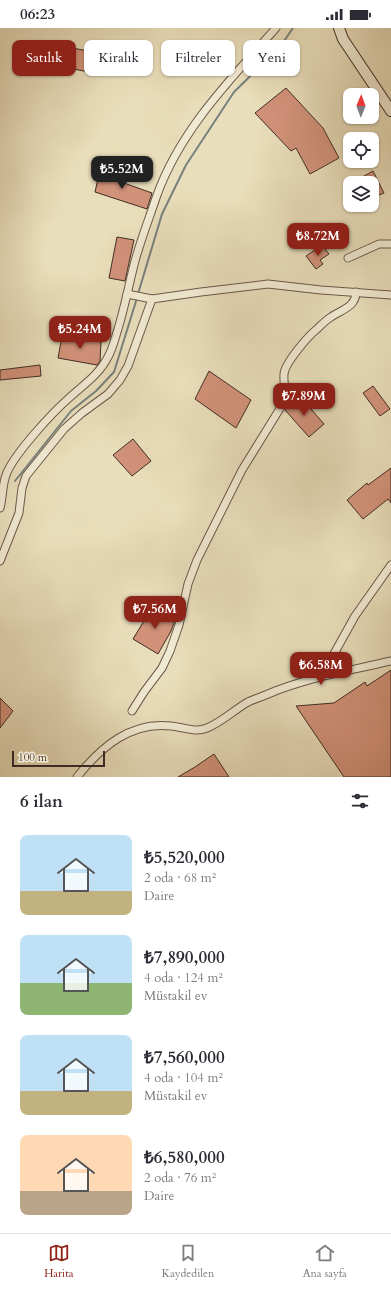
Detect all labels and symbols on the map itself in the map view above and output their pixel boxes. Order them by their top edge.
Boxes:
north arrow [343,88,379,124]
pin: ₺5.52M [89,156,155,190]
pin: ₺8.72M [285,223,351,257]
pin: ₺5.24M [47,316,113,350]
pin: ₺7.89M [271,383,337,417]
pin: ₺7.56M [122,596,188,630]
pin: ₺6.58M [288,652,354,686]
scale bar [12,749,105,768]

